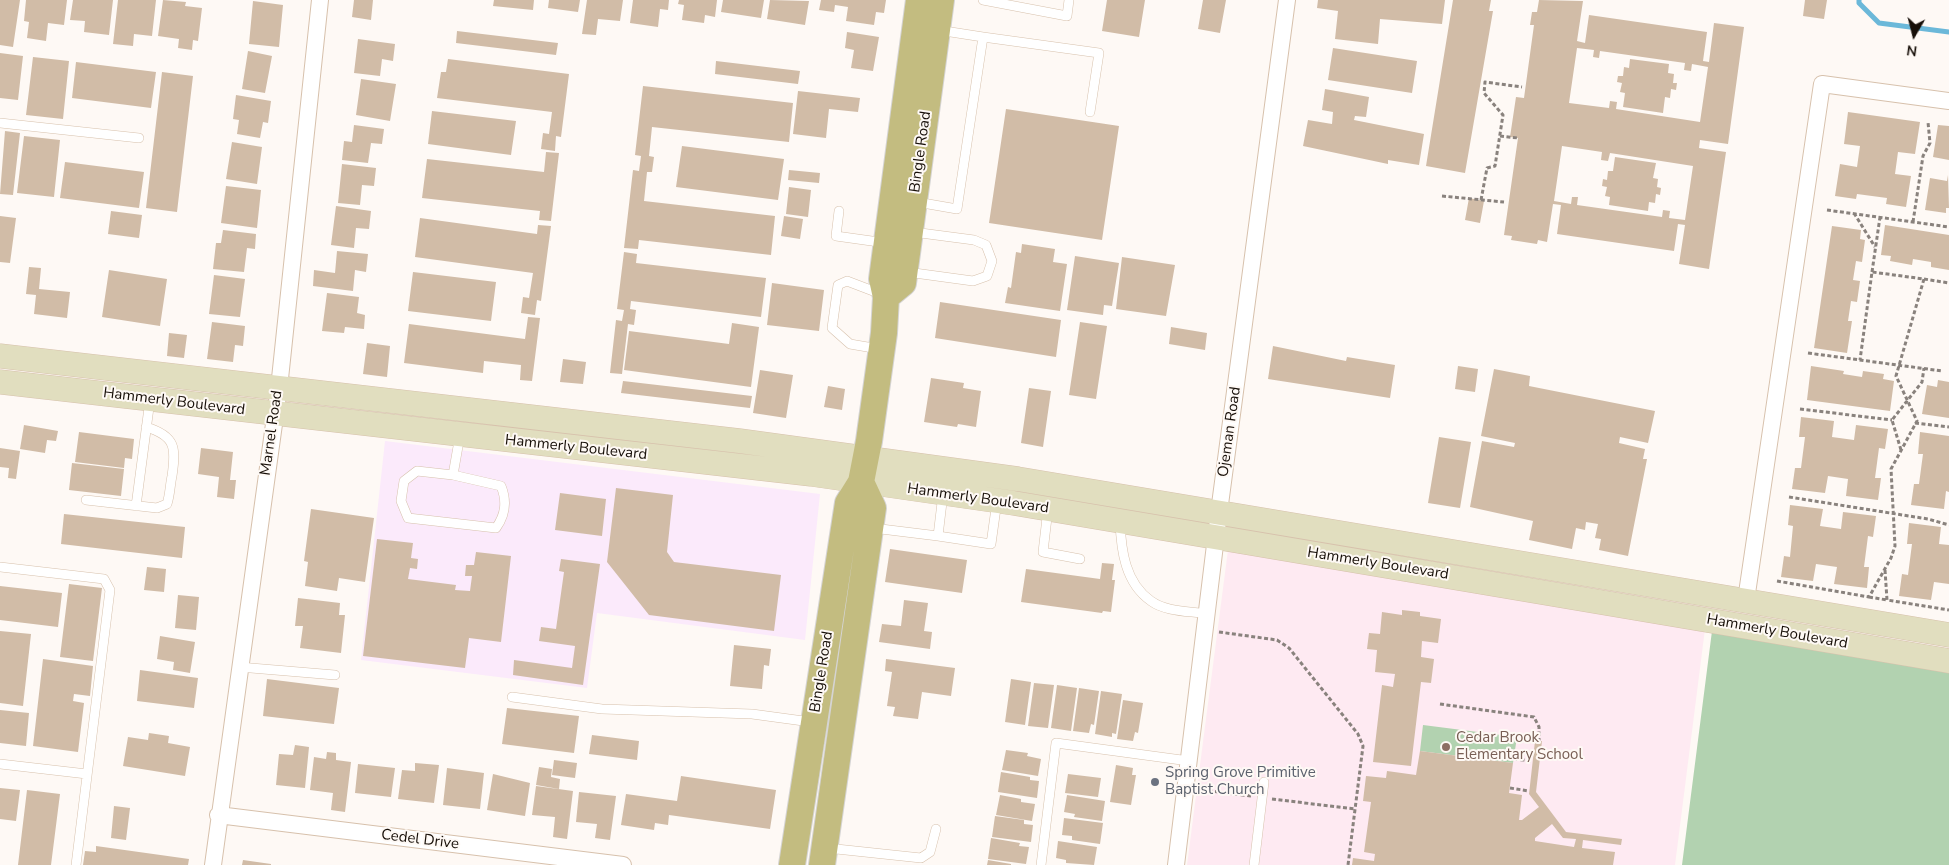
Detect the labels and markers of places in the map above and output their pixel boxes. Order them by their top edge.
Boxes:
place label: Cedar Brook Elementary School [1456,729,1583,764]
marker: Cedar Brook Elementary School [1440,741,1452,753]
place label: Spring Grove Primitive Baptist Church [1165,764,1316,799]
marker: Spring Grove Primitive Baptist Church [1149,776,1161,788]

